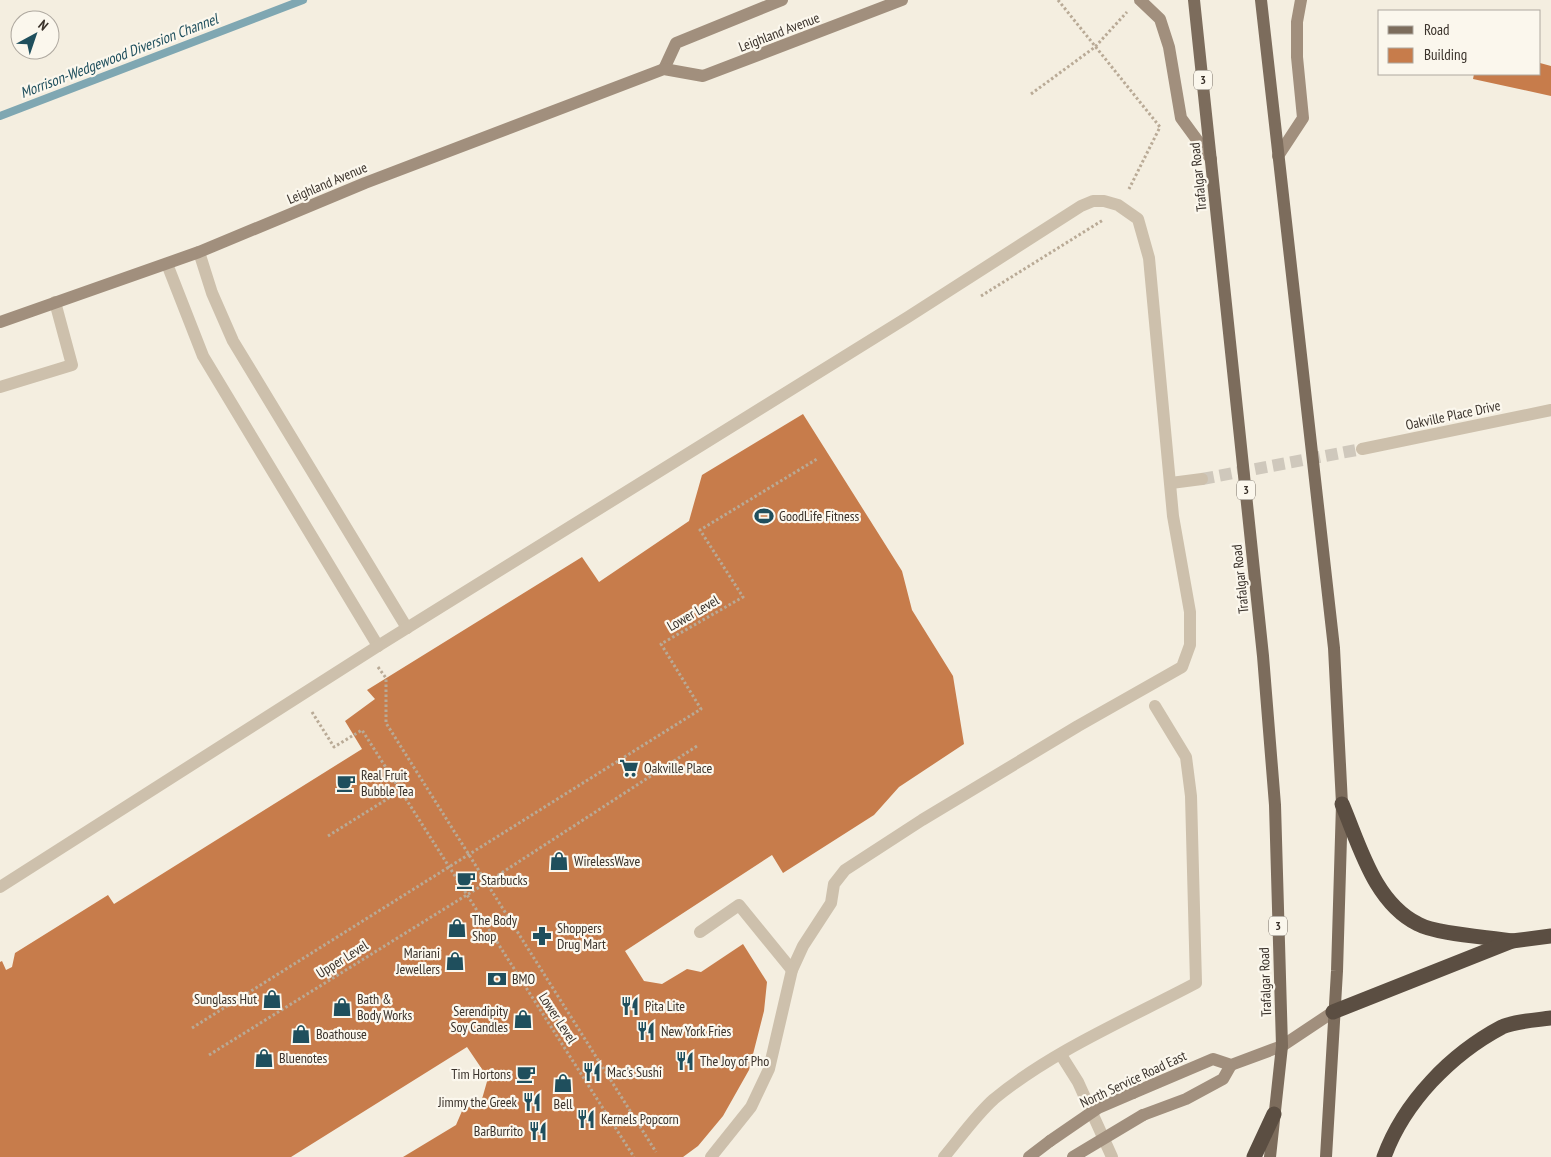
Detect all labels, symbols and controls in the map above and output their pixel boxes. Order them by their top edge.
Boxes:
water label: Morrison-Wedgewood Diversion Channel [17,8,222,102]
street label: Leighland Avenue [736,8,822,56]
north arrow [10,10,60,60]
legend [1378,10,1541,75]
text: N [35,16,52,34]
text: Road [1424,20,1450,39]
text: Building [1424,45,1467,64]
road number: 3 [1194,70,1212,90]
street label: Trafalgar Road [1185,142,1211,212]
street label: Leighland Avenue [284,158,370,208]
street label: Oakville Place Drive [1404,396,1502,434]
road number: 3 [1237,480,1255,500]
sports icon: GoodLife Fitness [753,505,775,527]
place label: GoodLife Fitness [779,507,859,525]
street label: Trafalgar Road [1227,544,1253,614]
street label: Lower Level [664,591,723,635]
supermarket icon: Oakville Place [618,757,640,779]
place label: Oakville Place [644,759,712,777]
place label: Real Fruit Bubble Tea [361,766,414,800]
cafe icon: Real Fruit Bubble Tea [335,772,357,794]
shop icon: WirelessWave [548,850,570,872]
place label: WirelessWave [574,852,641,870]
cafe icon: Starbucks [455,869,477,891]
place label: Starbucks [481,871,528,889]
place label: The Body Shop [472,911,518,945]
road number: 3 [1269,916,1287,936]
shop icon: The Body Shop [446,917,468,939]
place label: Shoppers Drug Mart [557,919,606,953]
pharmacy icon: Shoppers Drug Mart [531,925,553,947]
street label: Upper Level [313,936,372,982]
place label: Mariani Jewellers [395,944,440,978]
street label: Trafalgar Road [1255,947,1275,1017]
shop icon: Mariani Jewellers [444,950,466,972]
bank icon: BMO [486,968,508,990]
place label: BMO [512,970,536,988]
shop icon: Sunglass Hut [261,988,283,1010]
street label: Lower Level [535,989,581,1047]
place label: Sunglass Hut [194,990,257,1008]
place label: Bath & Body Works [357,990,413,1024]
restaurant icon: Pita Lite [619,995,641,1017]
shop icon: Bath & Body Works [331,996,353,1018]
place label: Pita Lite [645,997,685,1015]
place label: Serendipity Soy Candles [450,1002,509,1036]
shop icon: Serendipity Soy Candles [512,1008,534,1030]
restaurant icon: New York Fries [635,1020,657,1042]
place label: New York Fries [661,1022,732,1040]
shop icon: Boathouse [290,1023,312,1045]
place label: Boathouse [316,1025,367,1043]
street label: North Service Road East [1077,1046,1189,1112]
shop icon: Bluenotes [253,1047,275,1069]
place label: Bluenotes [279,1049,327,1067]
restaurant icon: The Joy of Pho [674,1050,696,1072]
place label: The Joy of Pho [700,1052,769,1070]
restaurant icon: Mac's Sushi [581,1061,603,1083]
cafe icon: Tim Hortons [515,1063,537,1085]
place label: Mac's Sushi [607,1063,662,1081]
place label: Tim Hortons [451,1065,511,1083]
shop icon: Bell [552,1072,574,1094]
restaurant icon: Jimmy the Greek [521,1091,543,1113]
place label: Jimmy the Greek [437,1093,518,1111]
place label: Bell [554,1095,573,1113]
restaurant icon: Kernels Popcorn [575,1108,597,1130]
place label: Kernels Popcorn [601,1110,679,1128]
restaurant icon: BarBurrito [527,1120,549,1142]
place label: BarBurrito [474,1122,523,1140]

